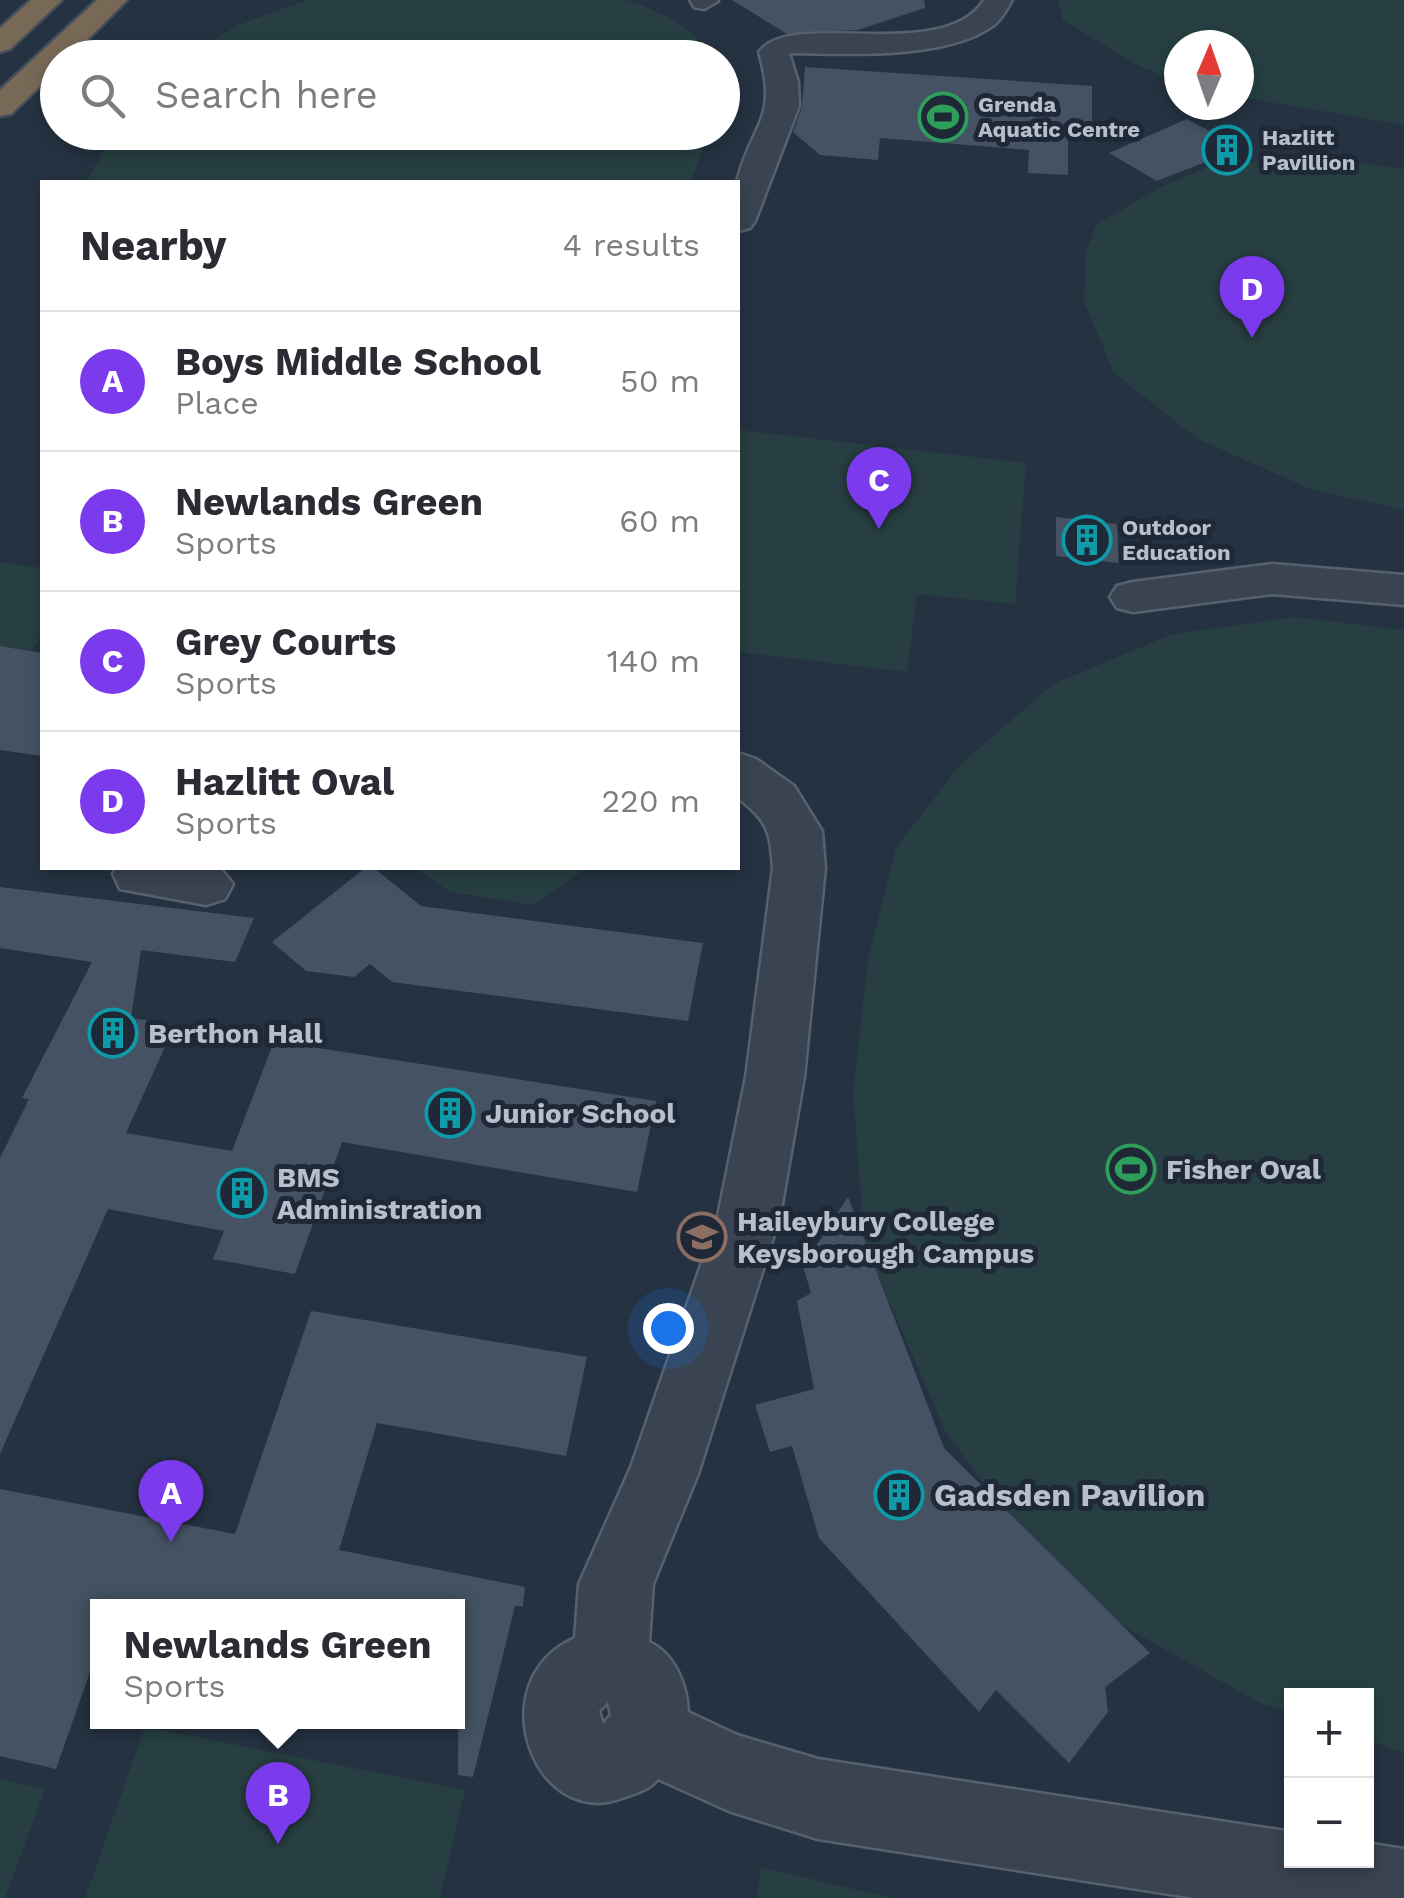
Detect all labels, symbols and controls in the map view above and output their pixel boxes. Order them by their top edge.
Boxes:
north arrow [1164,30,1254,120]
search box [40,40,740,150]
icon: search [75,68,130,123]
text: Search here [155,73,378,117]
sports icon: Grenda Aquatic Centre [917,91,969,143]
place label: Grenda Aquatic Centre [978,92,1140,142]
building icon: Hazlitt Pavillion [1201,124,1253,176]
place label: Hazlitt Pavillion [1262,125,1355,175]
text: Nearby [80,221,227,270]
text: 4 results [562,226,700,264]
pin: D [1220,255,1284,338]
text: Boys Middle School [175,340,541,384]
text: A [102,362,123,400]
text: 50 m [620,362,700,400]
text: Place [175,384,259,422]
pin: C [846,446,912,529]
text: Newlands Green [175,480,483,524]
text: B [102,502,123,540]
text: 60 m [619,502,700,540]
building icon: Outdoor Education [1061,514,1113,566]
place label: Outdoor Education [1122,515,1231,565]
text: Sports [175,524,277,562]
text: Grey Courts [175,620,396,664]
text: C [102,642,123,680]
text: 140 m [607,642,700,680]
text: Sports [175,664,277,702]
text: Hazlitt Oval [175,760,394,804]
text: D [101,782,124,820]
text: 220 m [601,782,700,820]
text: Sports [175,804,277,842]
building icon: Berthon Hall [87,1007,139,1059]
place label: Berthon Hall [148,1017,323,1050]
building icon: Junior School [424,1087,476,1139]
place label: Junior School [485,1097,676,1130]
sports icon: Fisher Oval [1105,1143,1157,1195]
place label: Fisher Oval [1166,1153,1322,1186]
place label: BMS Administration [277,1161,482,1226]
building icon: BMS Administration [216,1167,268,1219]
place label: Haileybury College Keysborough Campus [737,1205,1034,1270]
school or university icon: Haileybury College Keysborough Campus [676,1211,728,1263]
your location [643,1303,694,1354]
pin: A [138,1460,204,1542]
building icon: Gadsden Pavilion [873,1469,925,1521]
place label: Gadsden Pavilion [934,1476,1205,1514]
popup [90,1599,465,1729]
text: Newlands Green [123,1623,432,1667]
text: Sports [123,1667,225,1705]
map controls [1284,1688,1374,1868]
button: + [1284,1688,1374,1778]
pin: B [246,1762,310,1844]
button: − [1284,1778,1374,1868]

